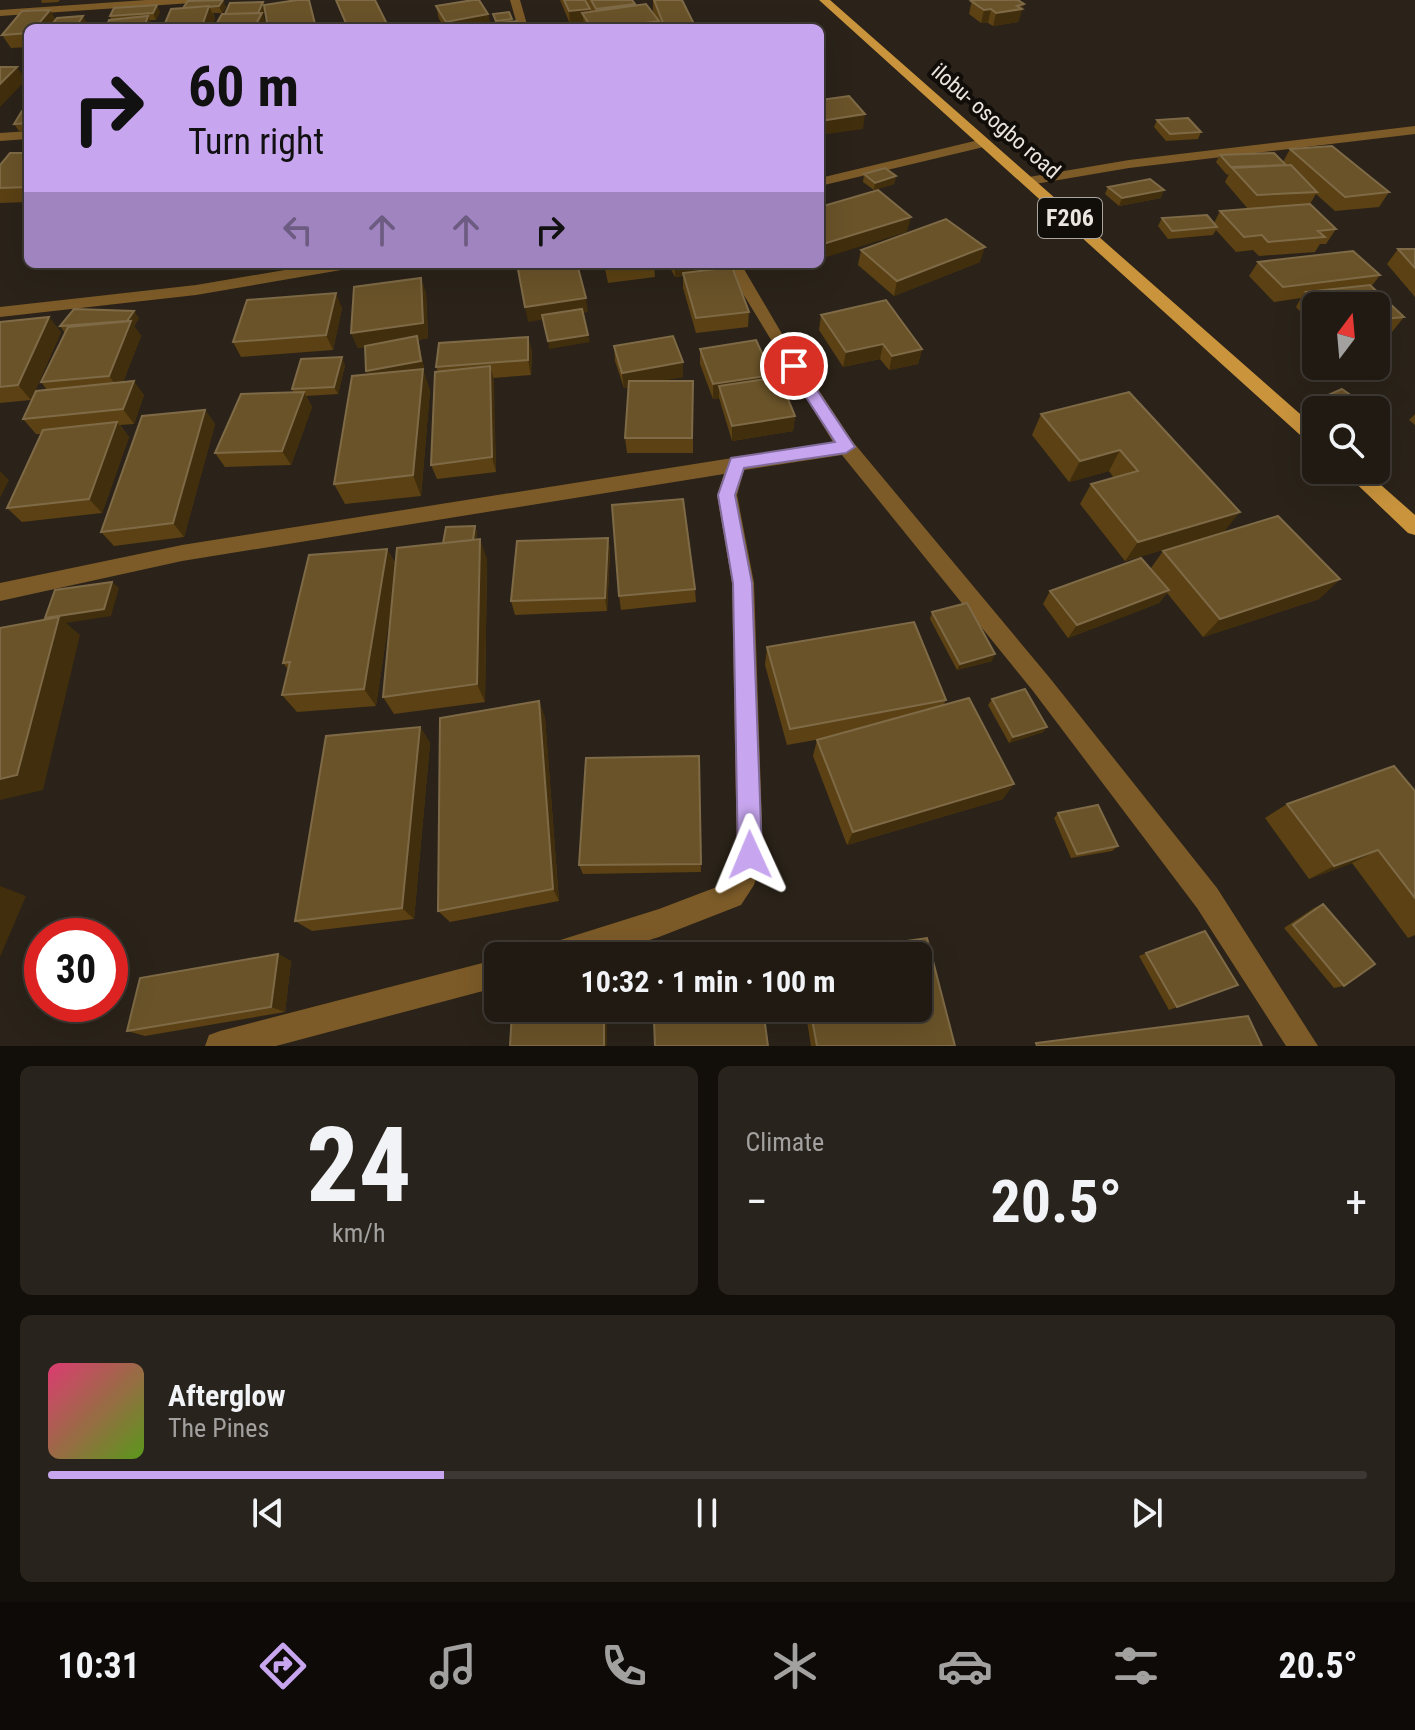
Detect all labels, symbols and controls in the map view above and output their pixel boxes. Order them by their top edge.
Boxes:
text: 60 m [188,54,299,120]
icon: right [56,56,160,160]
street label: ilobu- osogbo road [927,58,1065,184]
text: Turn right [188,121,324,163]
road number: F206 [1038,198,1102,238]
icon: left [276,208,320,252]
icon: ahead [360,208,404,252]
icon: ahead [444,208,488,252]
icon: right [528,208,572,252]
north arrow [1302,292,1390,380]
map controls [1302,292,1390,484]
pin [760,332,828,400]
icon: arrive [772,344,816,388]
button: search [1302,396,1390,484]
position arrow [708,813,792,897]
speed limit sign: 30 [24,918,128,1022]
text: 10:32 · 1 min · 100 m [581,964,835,999]
text: 24 [306,1105,411,1226]
text: Climate [746,1127,824,1157]
text: 20.5° [990,1166,1122,1237]
text: − [746,1176,768,1228]
text: + [1345,1176,1367,1228]
text: km/h [332,1218,386,1248]
text: Afterglow [168,1378,286,1413]
text: The Pines [168,1413,269,1443]
icon: previous [246,1491,290,1535]
icon: pause [685,1491,729,1535]
icon: next [1125,1491,1169,1535]
icon: directions [255,1638,311,1694]
icon: music [425,1638,481,1694]
icon: phone [596,1638,652,1694]
icon: climate [767,1638,823,1694]
icon: car [937,1638,993,1694]
icon: filters [1108,1638,1164,1694]
text: 10:31 [57,1645,140,1687]
text: 20.5° [1279,1645,1358,1687]

